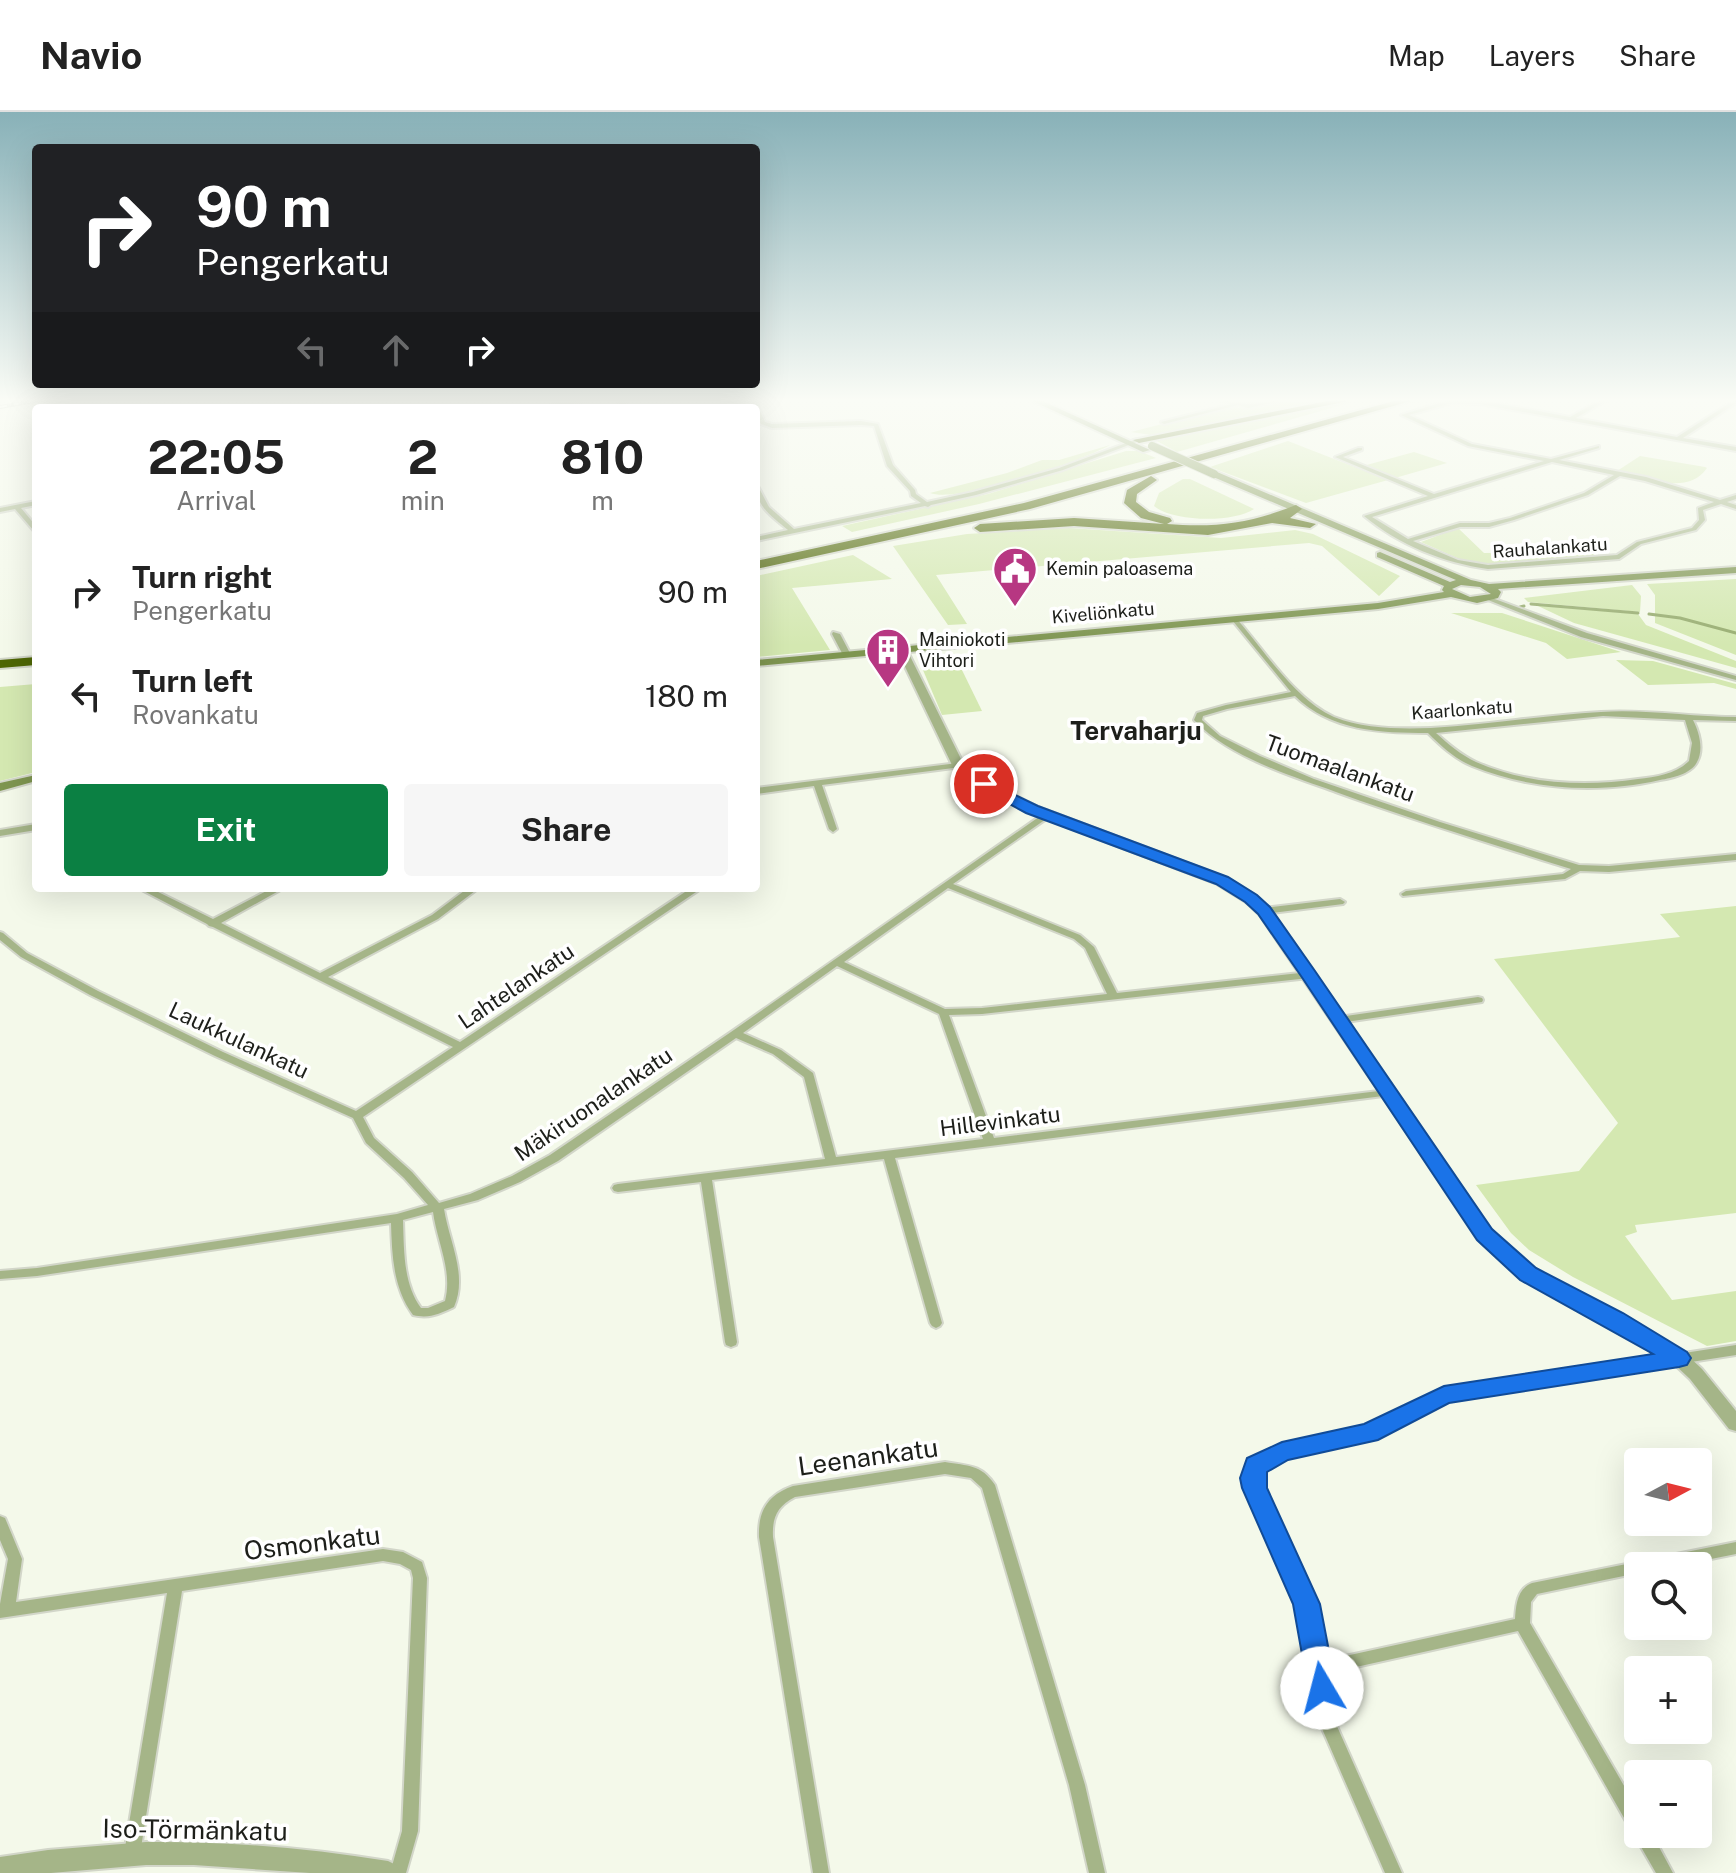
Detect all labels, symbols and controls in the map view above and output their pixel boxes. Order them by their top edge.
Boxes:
text: Navio [40,33,142,78]
text: Map [1388,39,1445,72]
text: Layers [1489,39,1575,72]
text: Share [1619,39,1696,72]
text: 90 m [196,174,332,240]
icon: right [64,176,168,280]
text: Pengerkatu [196,241,390,283]
icon: left [290,328,334,372]
icon: ahead [374,328,418,372]
icon: right [458,328,502,372]
text: 22:05 [148,428,285,485]
text: 2 [408,428,438,485]
text: 810 [561,428,644,485]
text: Arrival [176,485,257,516]
text: min [401,485,445,516]
text: m [591,485,614,516]
street label: Rauhalankatu [1492,533,1608,562]
public building icon: Kemin paloasema [991,545,1039,608]
place label: Kemin paloasema [1046,558,1193,579]
text: Turn right [132,559,272,595]
icon: right [64,570,108,614]
text: 90 m [658,574,728,610]
text: Pengerkatu [132,595,272,626]
street label: Kiveliönkatu [1051,598,1155,627]
building icon: Mainiokoti Vihtori [864,626,912,689]
place label: Mainiokoti Vihtori [919,629,1005,671]
text: Turn left [132,663,253,699]
icon: left [64,674,108,718]
text: 180 m [645,678,728,714]
street label: Kaarlonkatu [1411,695,1513,724]
text: Rovankatu [132,699,259,730]
district label: Tervaharju [1070,715,1202,746]
street label: Tuomaalankatu [1262,729,1418,807]
pin [950,750,1018,818]
icon: arrive [962,762,1006,806]
button: Exit [64,784,388,876]
button: Share [404,784,728,876]
street label: Lahtelankatu [453,938,579,1034]
street label: Laukkulankatu [165,996,313,1084]
street label: Mäkiruonalankatu [509,1042,677,1166]
street label: Hillevinkatu [938,1101,1062,1141]
street label: Leenankatu [796,1431,940,1482]
north arrow [1624,1448,1712,1536]
map controls [1624,1448,1712,1848]
street label: Osmonkatu [242,1519,382,1566]
button: search [1624,1552,1712,1640]
position arrow [1280,1646,1364,1730]
button: + [1624,1656,1712,1744]
button: − [1624,1760,1712,1848]
street label: Iso-Törmänkatu [102,1812,288,1847]

